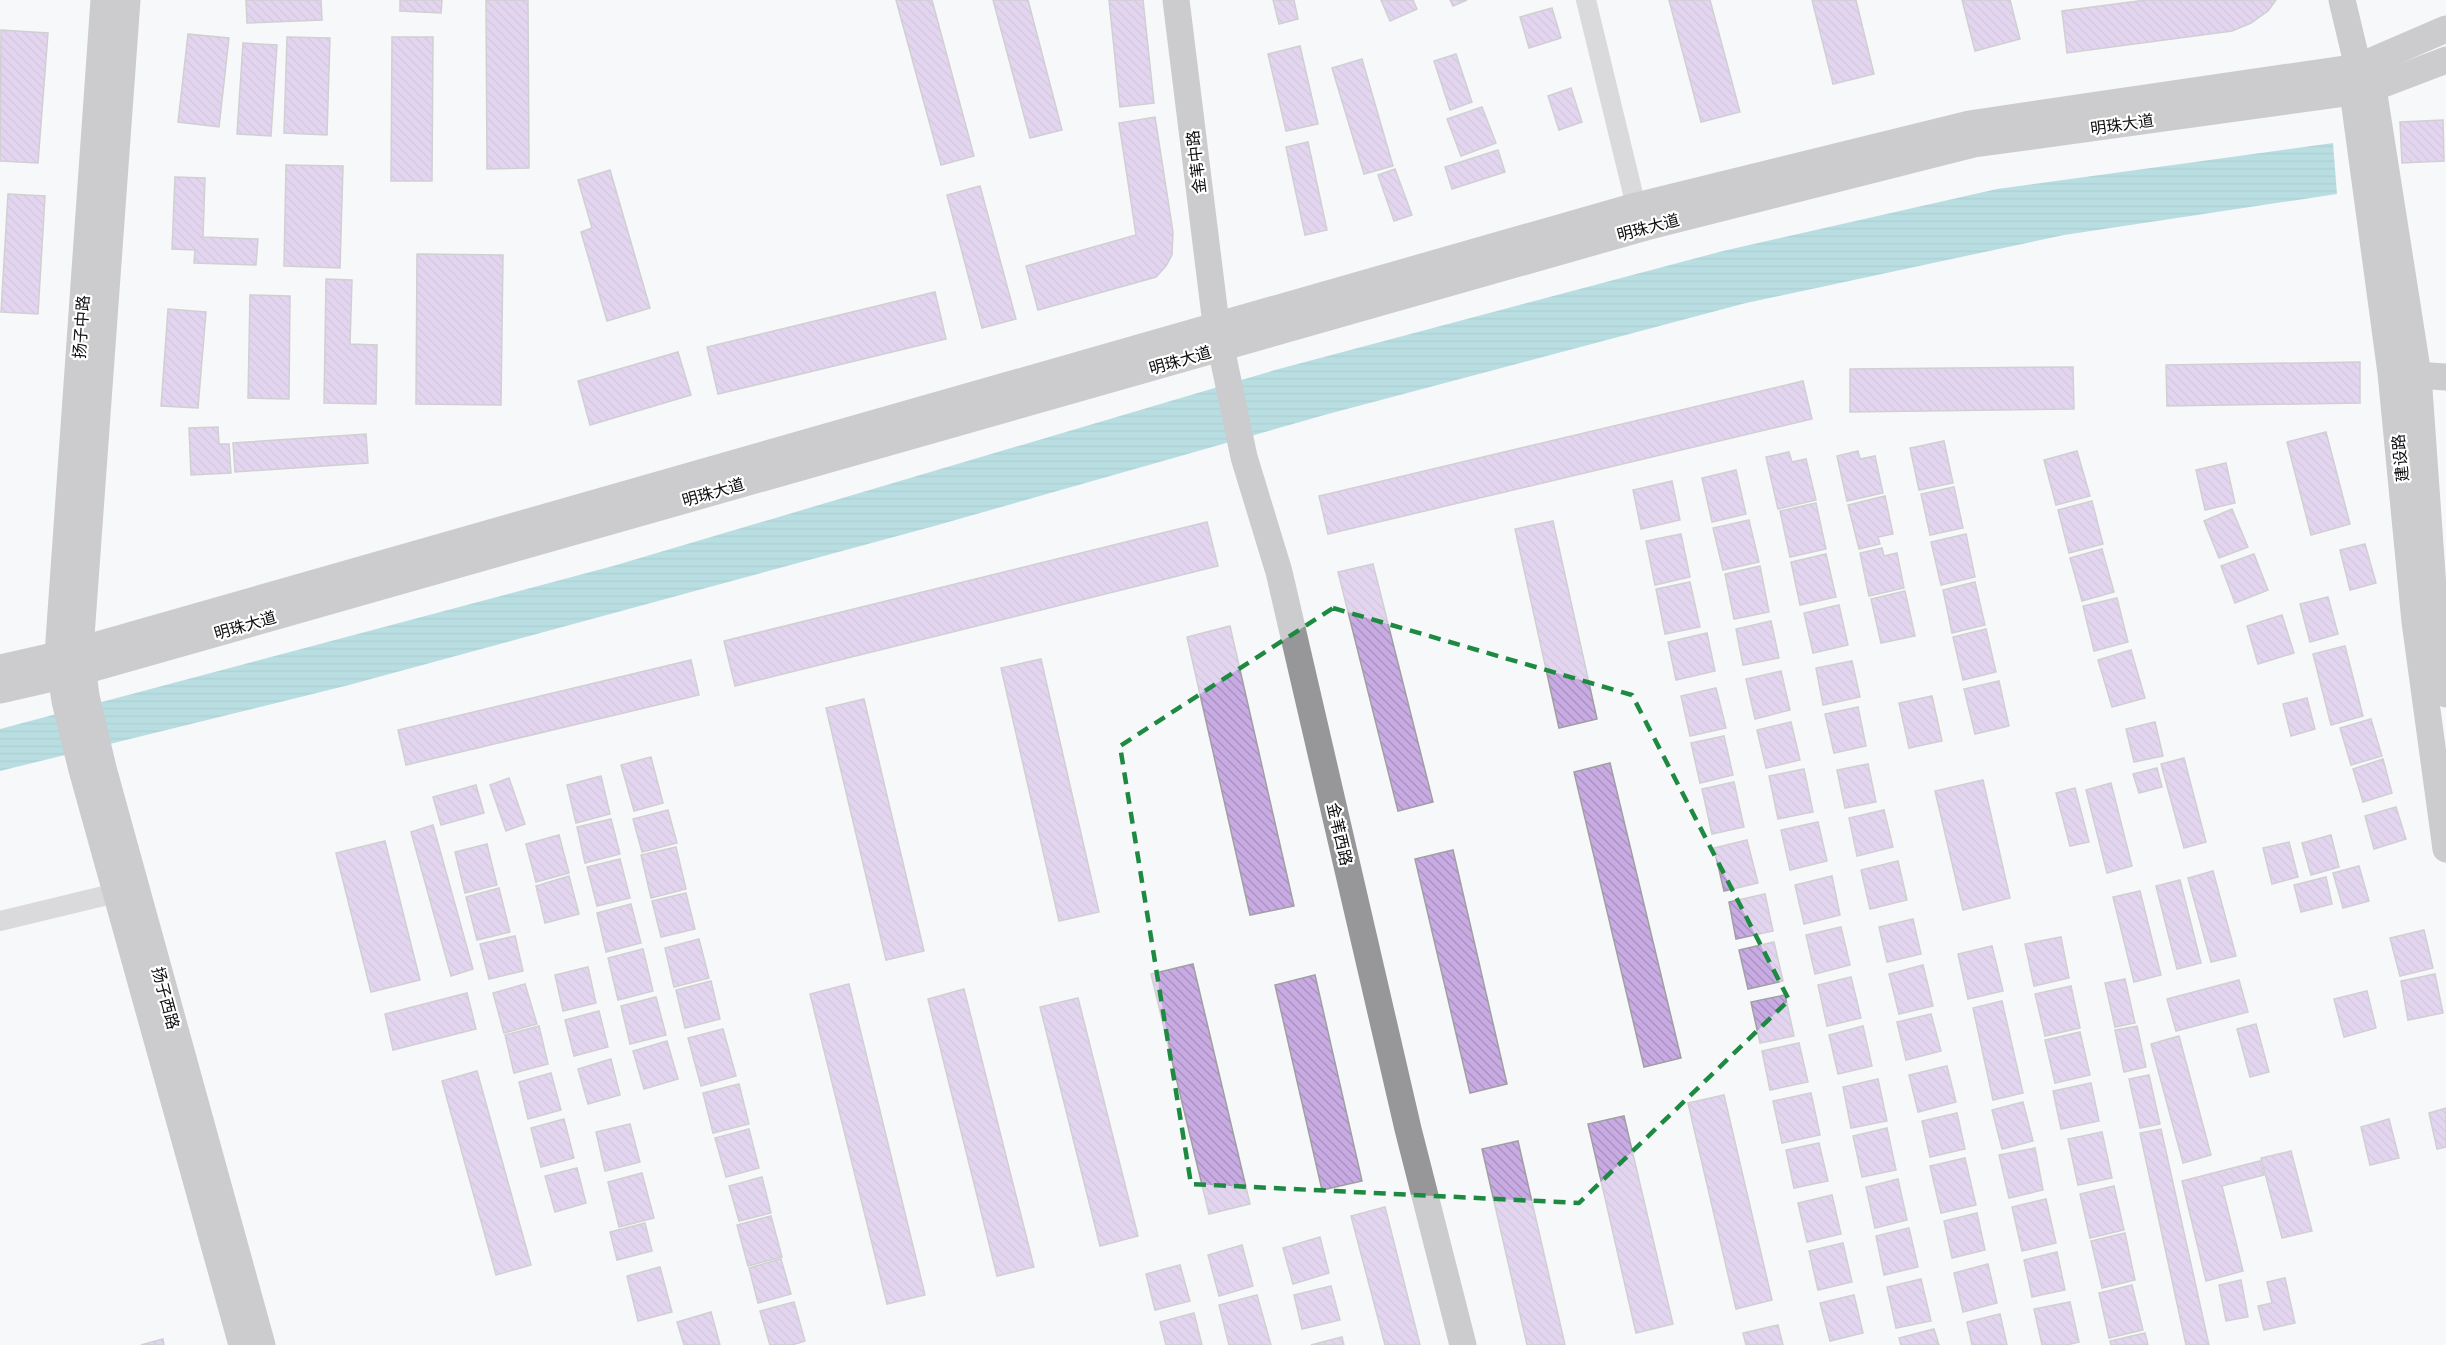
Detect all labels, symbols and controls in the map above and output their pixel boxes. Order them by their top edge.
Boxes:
street label: 明珠大道 [2089,111,2155,139]
street label: 金苇中路 [1183,129,1211,195]
street label: 明珠大道 [1615,210,1682,246]
street label: 扬子中路 [70,294,94,360]
street label: 明珠大道 [1147,343,1214,379]
street label: 建设路 [2389,433,2413,483]
street label: 明珠大道 [680,475,747,511]
street label: 明珠大道 [212,608,279,644]
street label: 金苇西路 [1322,801,1356,868]
street label: 扬子西路 [147,965,183,1032]

